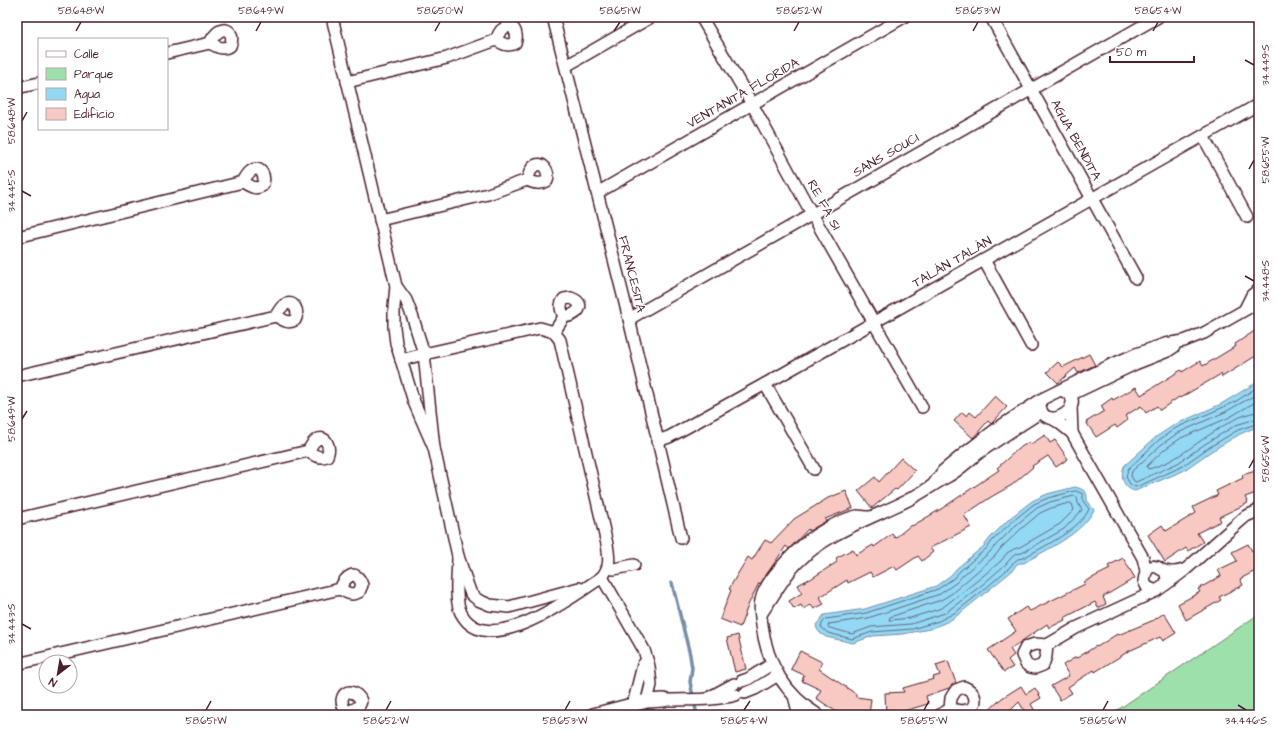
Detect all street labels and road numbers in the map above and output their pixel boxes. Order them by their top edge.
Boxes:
street label: VENTANITA FLORIDA [684,53,803,133]
street label: AGUA BENDITA [1046,96,1106,184]
street label: SANS SOUCI [849,129,923,181]
street label: RE FA SI [803,177,845,233]
street label: TALÁN TALÁN [909,232,995,292]
street label: FRANCESITA [614,234,650,315]

